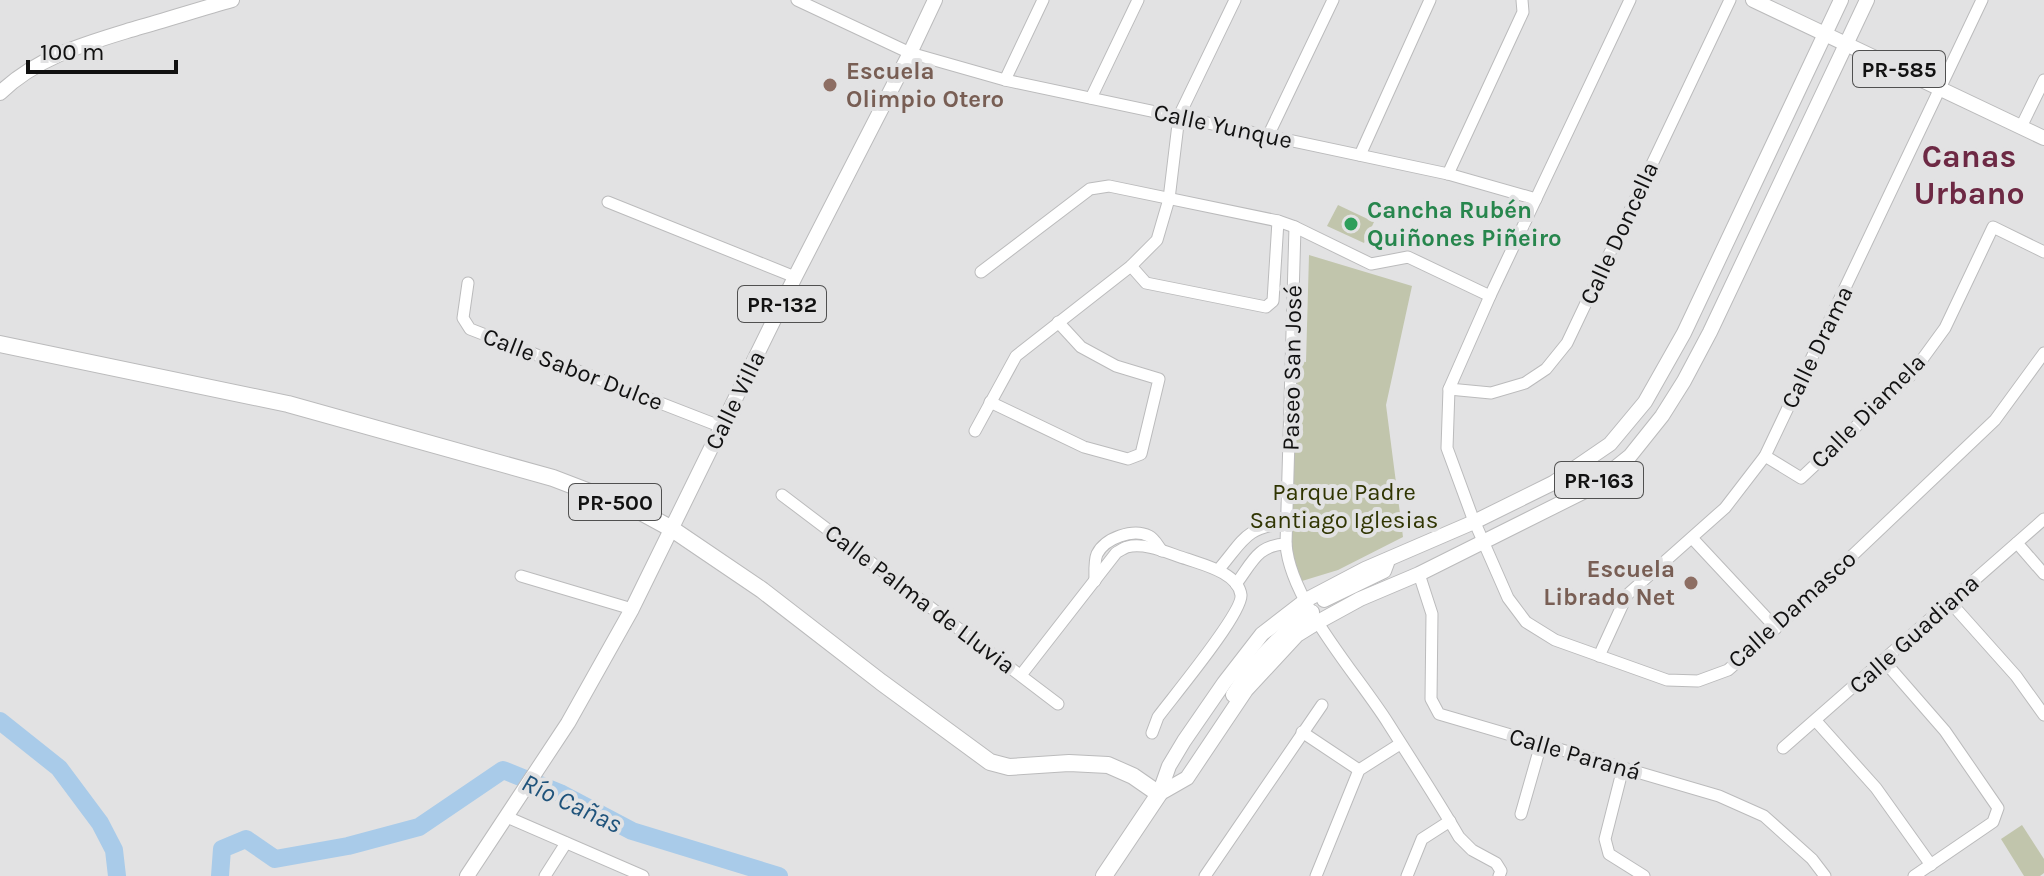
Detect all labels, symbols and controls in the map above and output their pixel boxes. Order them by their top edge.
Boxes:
scale bar [28,24,176,74]
text: 100 m [40,38,105,66]
road number: PR-585 [1853,51,1945,87]
place label: Escuela Olimpio Otero [846,57,1004,113]
marker: Escuela Olimpio Otero [821,76,839,94]
street label: Calle Yunque [1151,98,1295,154]
district label: Canas Urbano [1913,138,2025,212]
street label: Calle Doncella [1574,157,1664,309]
place label: Cancha Rubén Quiñones Piñeiro [1367,196,1562,252]
marker: Cancha Rubén Quiñones Piñeiro [1342,215,1360,233]
street label: Calle Drama [1775,281,1859,413]
street label: Paseo San José [1277,285,1307,451]
road number: PR-132 [738,286,826,322]
street label: Calle Sabor Dulce [479,322,667,416]
street label: Calle Villa [699,346,771,454]
street label: Calle Diamela [1805,348,1931,474]
road number: PR-163 [1555,462,1643,498]
park label: Parque Padre Santiago Iglesias [1250,478,1438,534]
road number: PR-500 [569,484,661,520]
street label: Calle Palma de Lluvia [819,518,1021,680]
street label: Calle Damasco [1722,544,1862,674]
place label: Escuela Librado Net [1543,555,1675,611]
street label: Calle Guadiana [1843,568,1985,700]
marker: Escuela Librado Net [1682,574,1700,592]
street label: Calle Paraná [1506,722,1644,786]
water label: Río Cañas [517,767,627,840]

